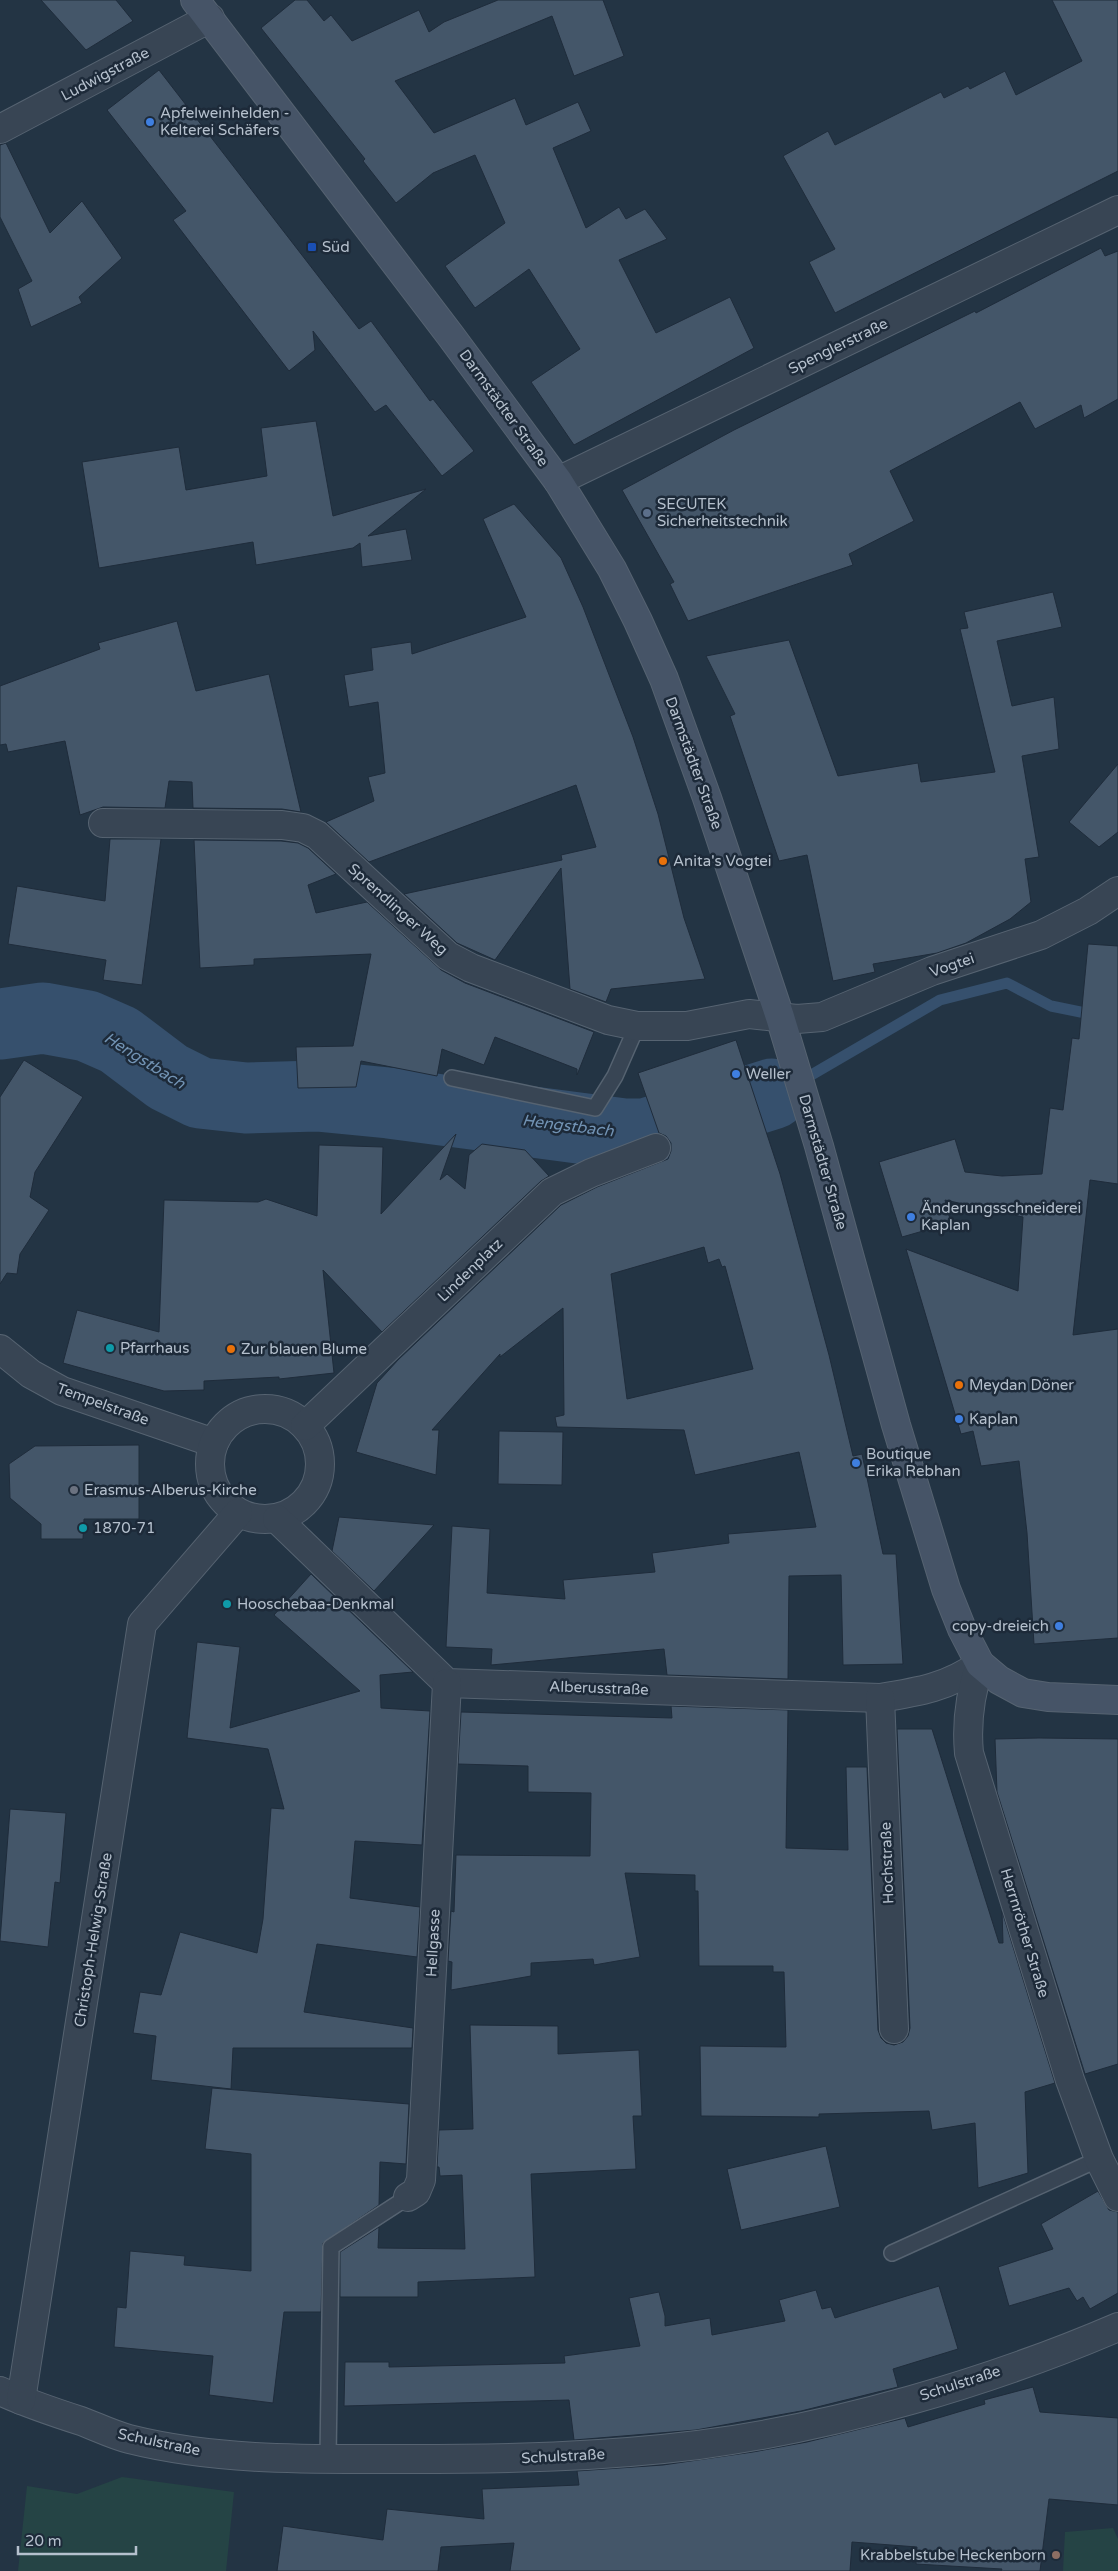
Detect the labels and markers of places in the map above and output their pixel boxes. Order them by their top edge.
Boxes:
place label: Apfelweinhelden - Kelterei Schäfers [160,104,290,139]
marker: Apfelweinhelden - Kelterei Schäfers [144,116,156,128]
place label: Süd [322,238,350,256]
marker: Süd [306,241,318,253]
place label: SECUTEK Sicherheitstechnik [657,495,788,530]
marker: SECUTEK Sicherheitstechnik [641,507,653,519]
place label: Anita's Vogtei [673,852,772,870]
marker: Anita's Vogtei [657,855,669,867]
place label: Weller [746,1065,791,1083]
marker: Weller [730,1068,742,1080]
place label: Änderungsschneiderei Kaplan [921,1199,1081,1234]
marker: Änderungsschneiderei Kaplan [905,1211,917,1223]
place label: Pfarrhaus [120,1339,189,1357]
place label: Zur blauen Blume [241,1340,367,1358]
marker: Pfarrhaus [104,1342,116,1354]
marker: Zur blauen Blume [225,1343,237,1355]
place label: Meydan Döner [969,1376,1074,1394]
marker: Meydan Döner [953,1379,965,1391]
place label: Kaplan [969,1410,1018,1428]
marker: Kaplan [953,1413,965,1425]
place label: Boutique Erika Rebhan [866,1445,961,1480]
marker: Boutique Erika Rebhan [850,1457,862,1469]
place label: Erasmus-Alberus-Kirche [84,1481,257,1499]
marker: Erasmus-Alberus-Kirche [68,1484,80,1496]
place label: 1870-71 [93,1519,155,1537]
marker: 1870-71 [77,1522,89,1534]
place label: Hooschebaa-Denkmal [237,1595,394,1613]
marker: Hooschebaa-Denkmal [221,1598,233,1610]
place label: copy-dreieich [952,1617,1049,1635]
marker: copy-dreieich [1053,1620,1065,1632]
place label: Krabbelstube Heckenborn [860,2546,1046,2564]
marker: Krabbelstube Heckenborn [1050,2549,1062,2561]

